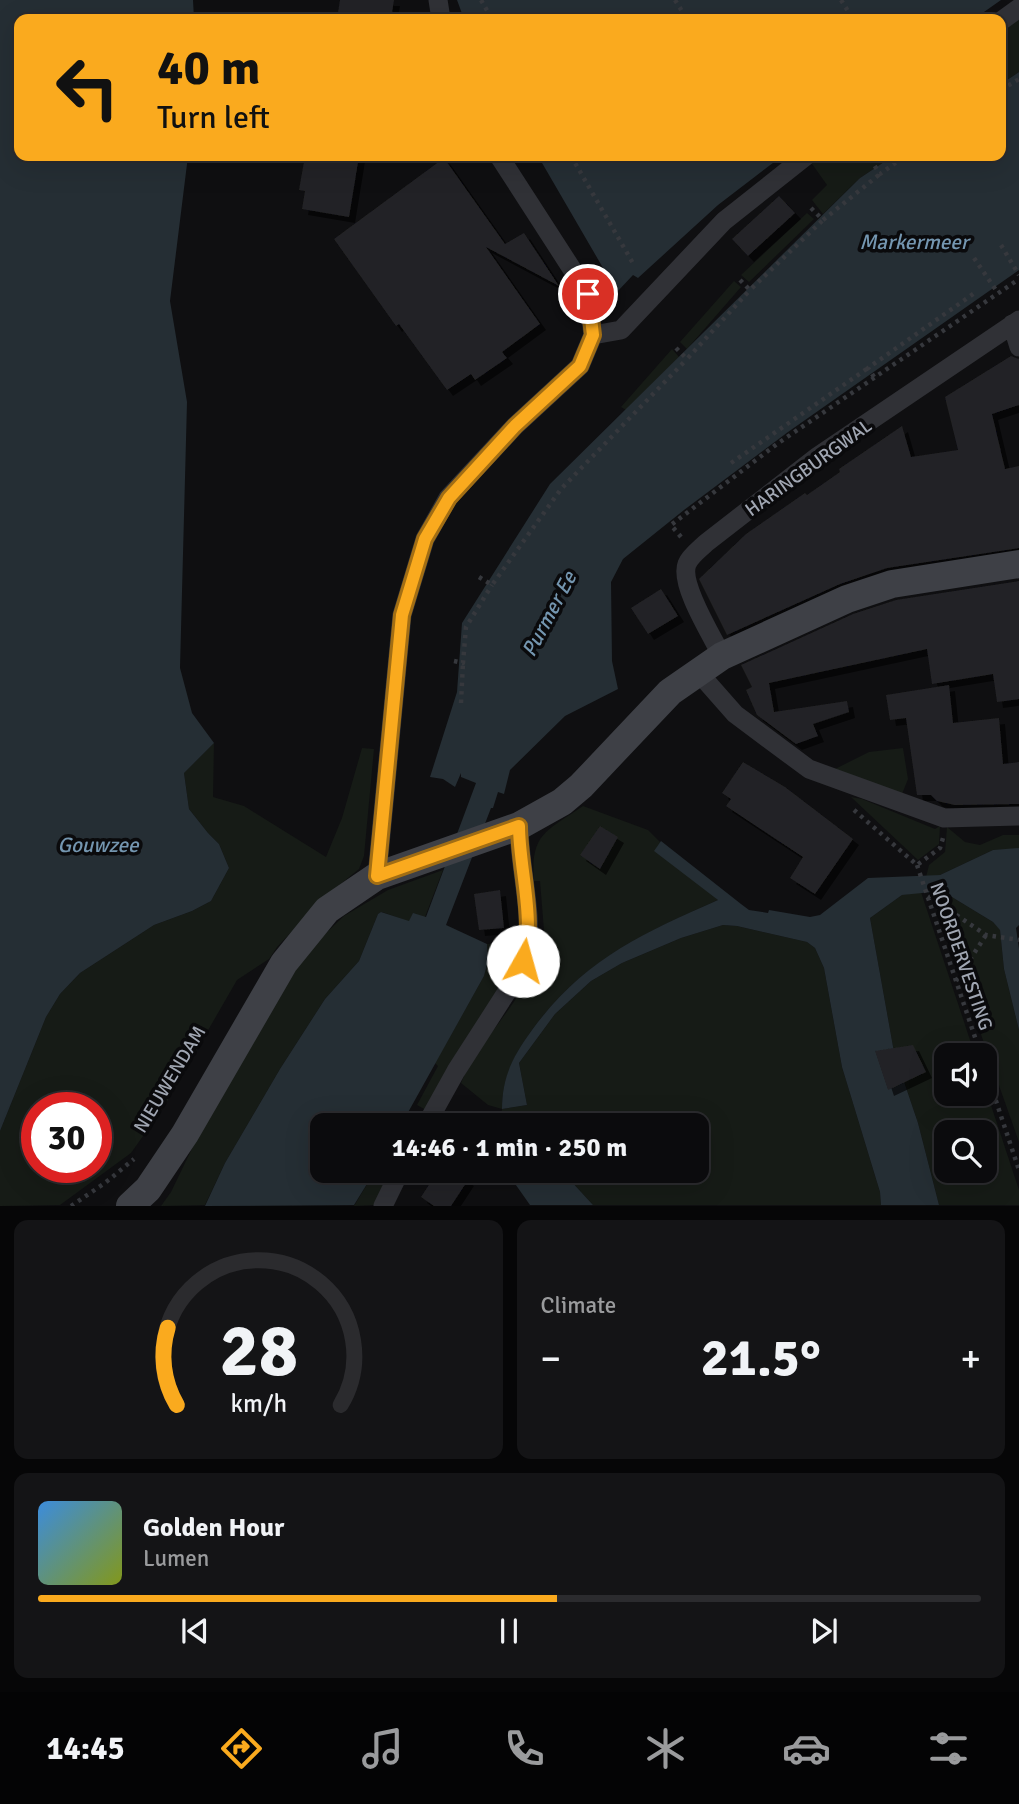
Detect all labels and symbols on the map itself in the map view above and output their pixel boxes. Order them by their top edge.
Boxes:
water label: Markermeer [859,229,972,255]
pin [558,264,618,324]
street label: HARINGBURGWAL [740,414,877,522]
water label: Purmer Ee [516,566,583,661]
water label: Gouwzee [57,832,140,858]
street label: NOORDERVESTING [924,879,998,1034]
position arrow [486,924,560,998]
street label: NIEUWENDAM [128,1022,211,1137]
speed limit sign: 30 [21,1092,112,1183]

